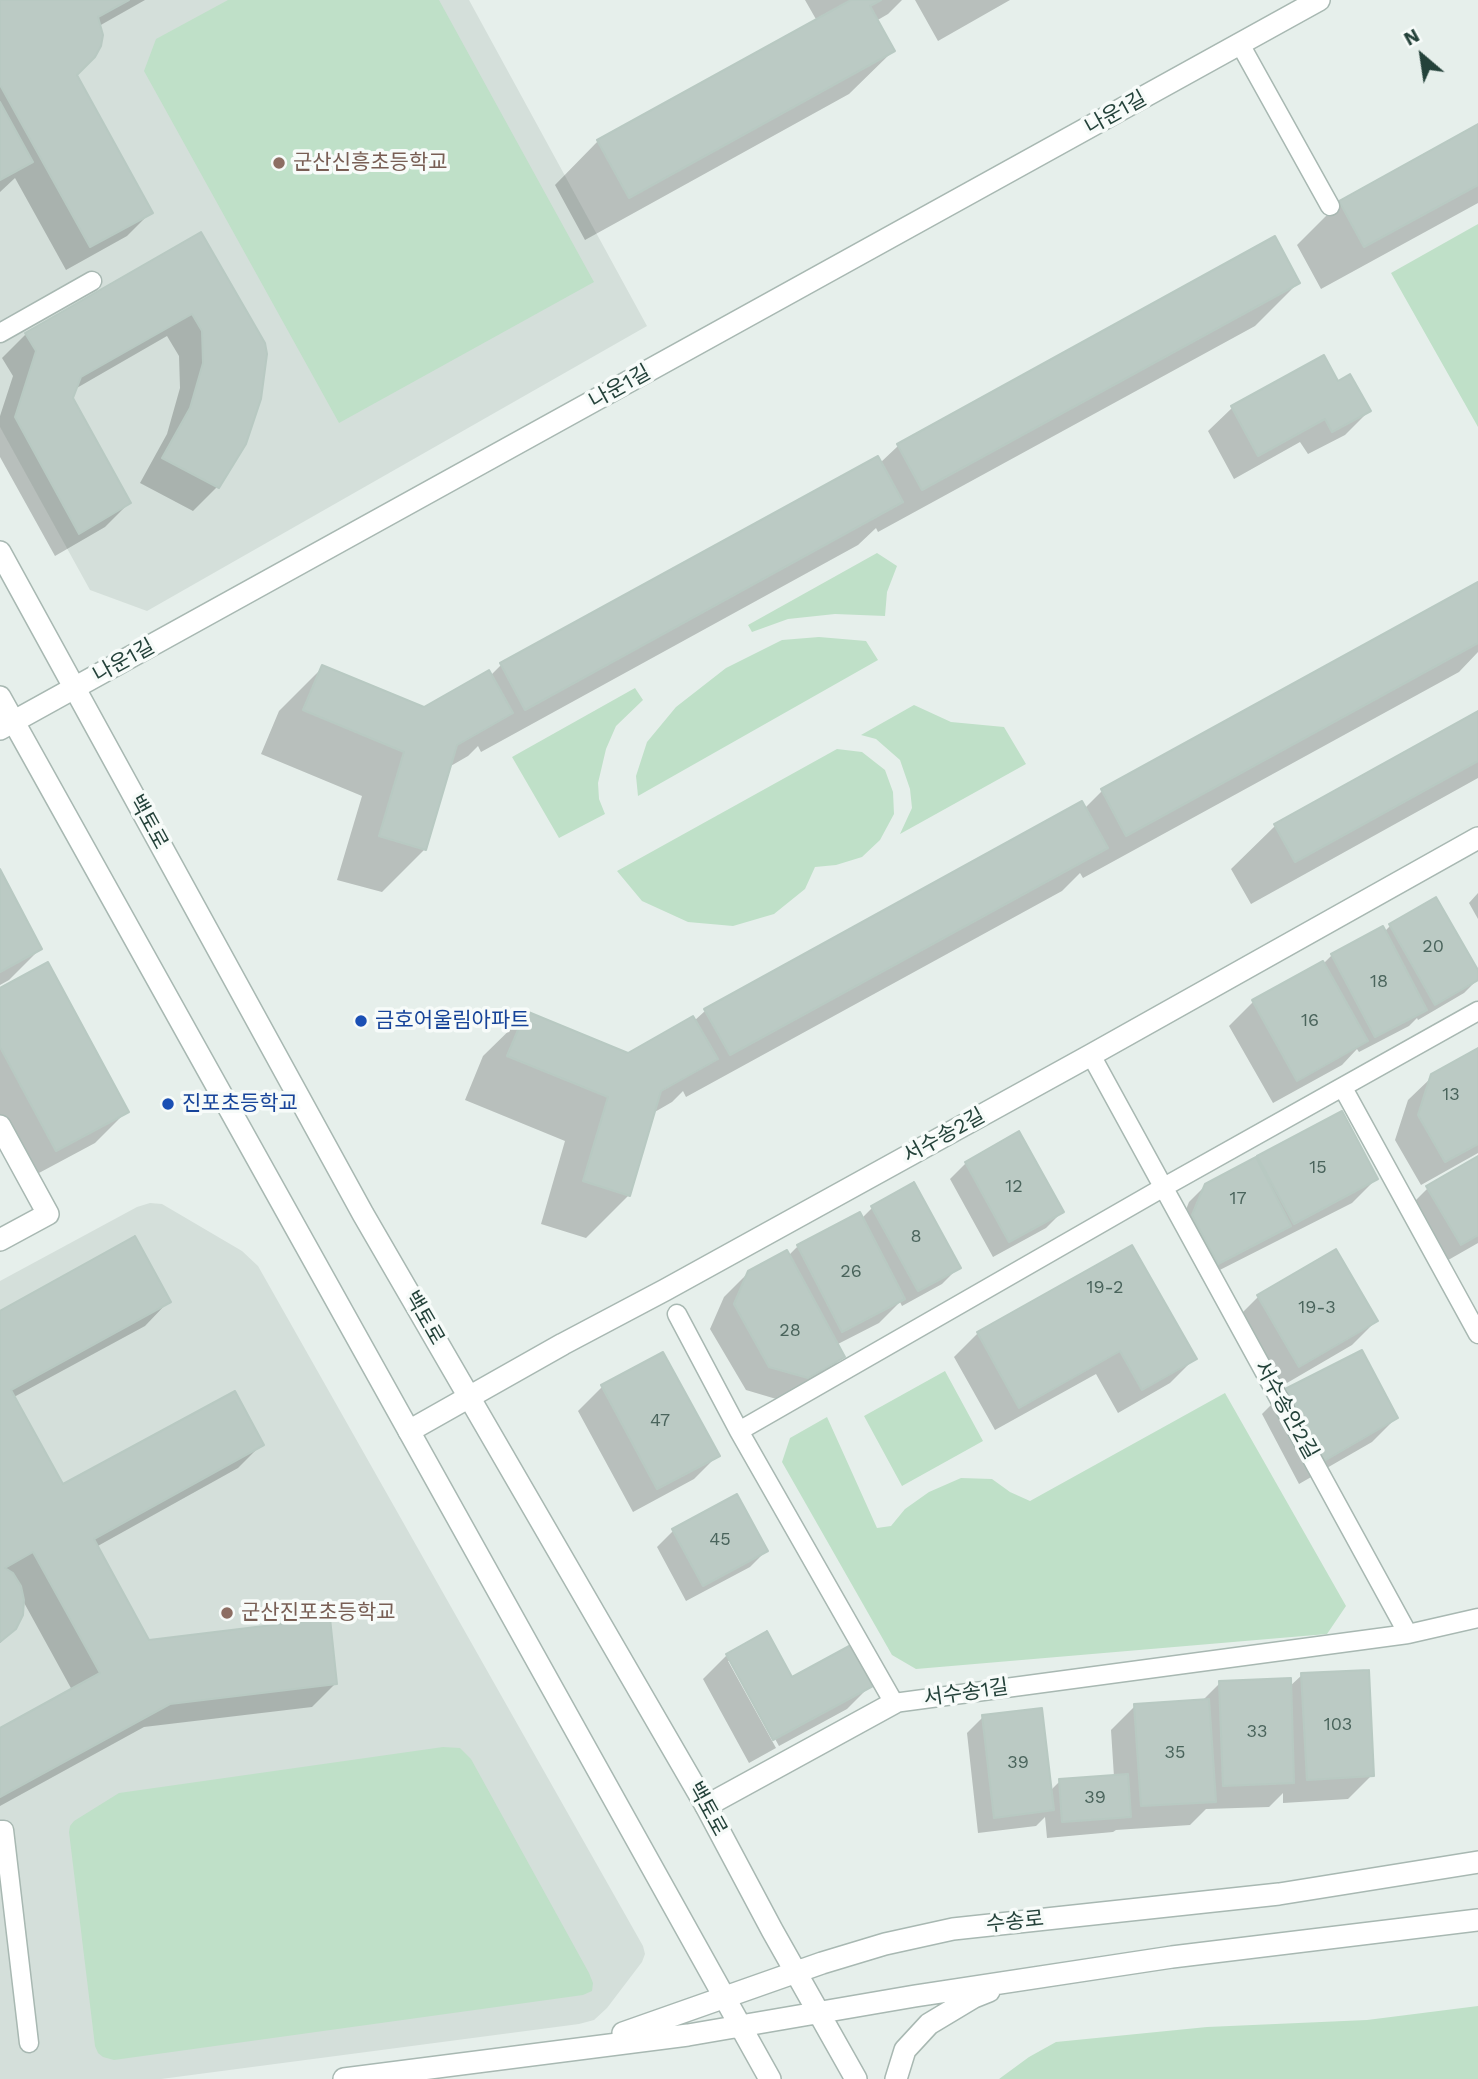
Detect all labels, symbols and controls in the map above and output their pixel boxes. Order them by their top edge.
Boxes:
north arrow [1387,21,1457,91]
text: N [1400,24,1423,51]
street label: 나운1길 [1081,86,1151,140]
place label: 군산신흥초등학교 [293,150,448,176]
marker: 군산신흥초등학교 [271,155,287,171]
street label: 나운1길 [585,360,655,414]
street label: 나운1길 [89,634,159,688]
street label: 백토로 [123,791,173,853]
house number: 20 [1422,936,1444,958]
house number: 18 [1370,971,1388,993]
place label: 금호어울림아파트 [375,1008,530,1034]
house number: 16 [1301,1010,1319,1032]
marker: 금호어울림아파트 [353,1013,369,1029]
house number: 13 [1442,1084,1460,1106]
place label: 진포초등학교 [182,1091,298,1117]
marker: 진포초등학교 [160,1096,176,1112]
street label: 서수송2길 [899,1103,989,1169]
house number: 15 [1309,1157,1327,1179]
house number: 12 [1005,1176,1023,1198]
house number: 17 [1229,1188,1247,1210]
house number: 8 [910,1226,922,1248]
house number: 26 [840,1261,862,1283]
house number: 19-2 [1086,1277,1124,1299]
street label: 백토로 [399,1287,449,1349]
house number: 19-3 [1298,1297,1336,1319]
house number: 28 [779,1320,801,1342]
street label: 서수송안2길 [1249,1356,1323,1464]
house number: 47 [650,1410,670,1432]
house number: 45 [709,1529,731,1551]
place label: 군산진포초등학교 [241,1600,396,1626]
marker: 군산진포초등학교 [219,1605,235,1621]
street label: 서수송1길 [922,1675,1010,1711]
house number: 103 [1324,1714,1352,1736]
house number: 33 [1247,1721,1267,1743]
house number: 35 [1165,1742,1185,1764]
house number: 39 [1007,1752,1029,1774]
street label: 백토로 [682,1778,732,1840]
house number: 39 [1084,1787,1106,1809]
street label: 수송로 [985,1906,1045,1938]

